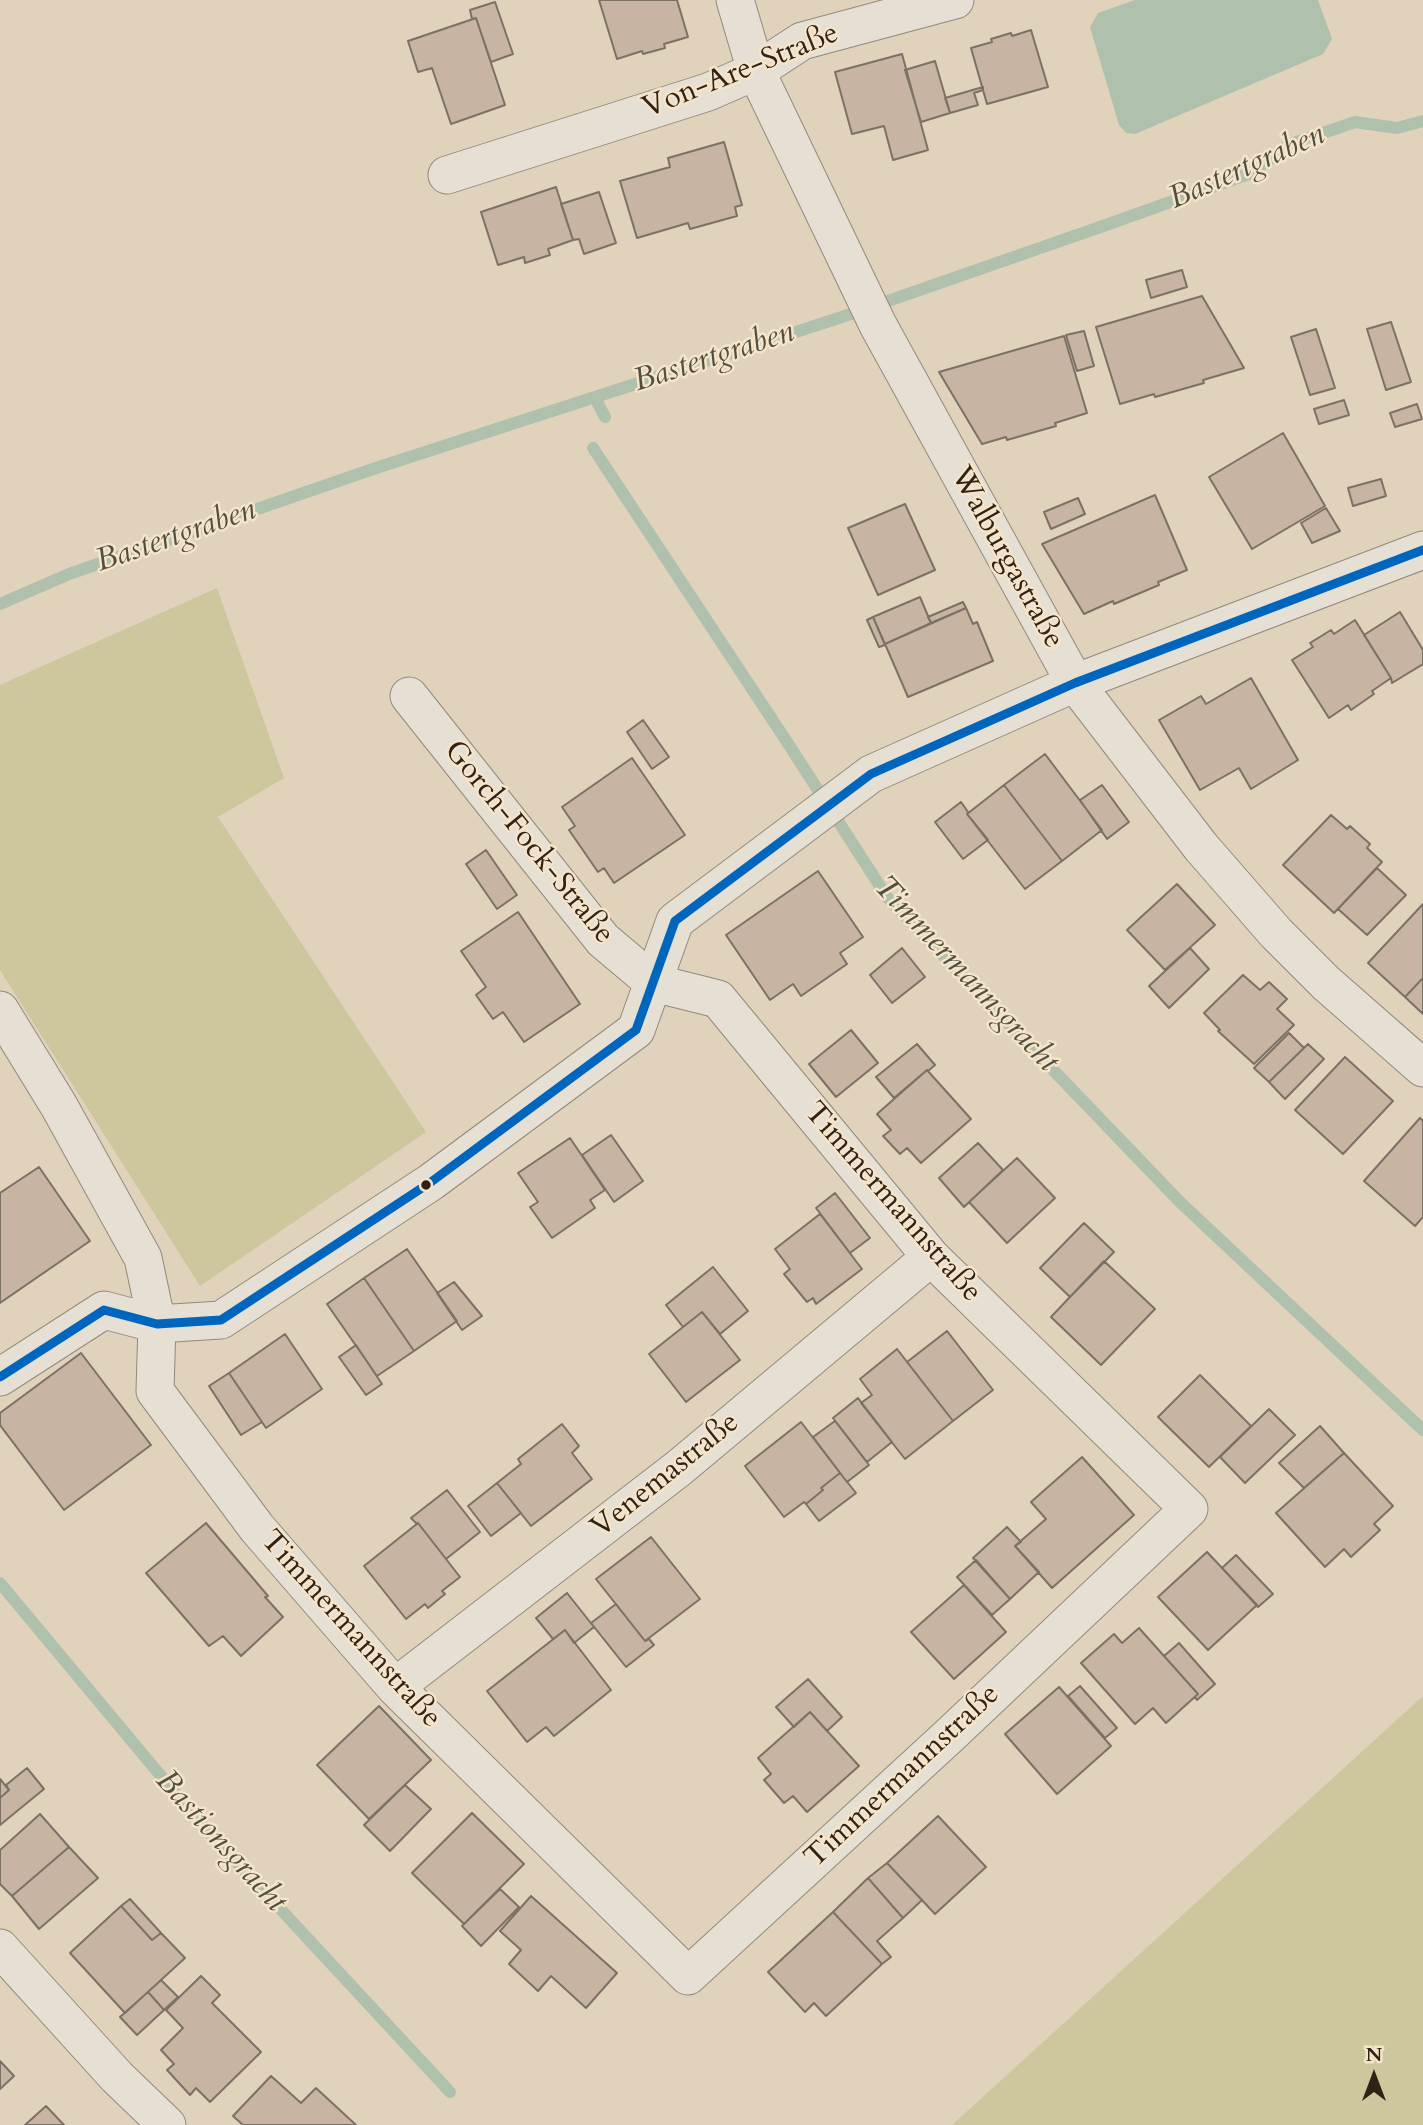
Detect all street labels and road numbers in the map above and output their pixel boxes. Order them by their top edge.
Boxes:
street label: Von-Are-Straße [638,16,844,128]
street label: Walburgastraße [941,461,1071,655]
street label: Gorch-Fock-Straße [435,734,621,952]
street label: Timmermannstraße [795,1096,989,1310]
street label: Venemastraße [585,1406,747,1546]
street label: Timmermannstraße [252,1524,448,1736]
street label: Timmermannstraße [798,1678,1008,1876]

